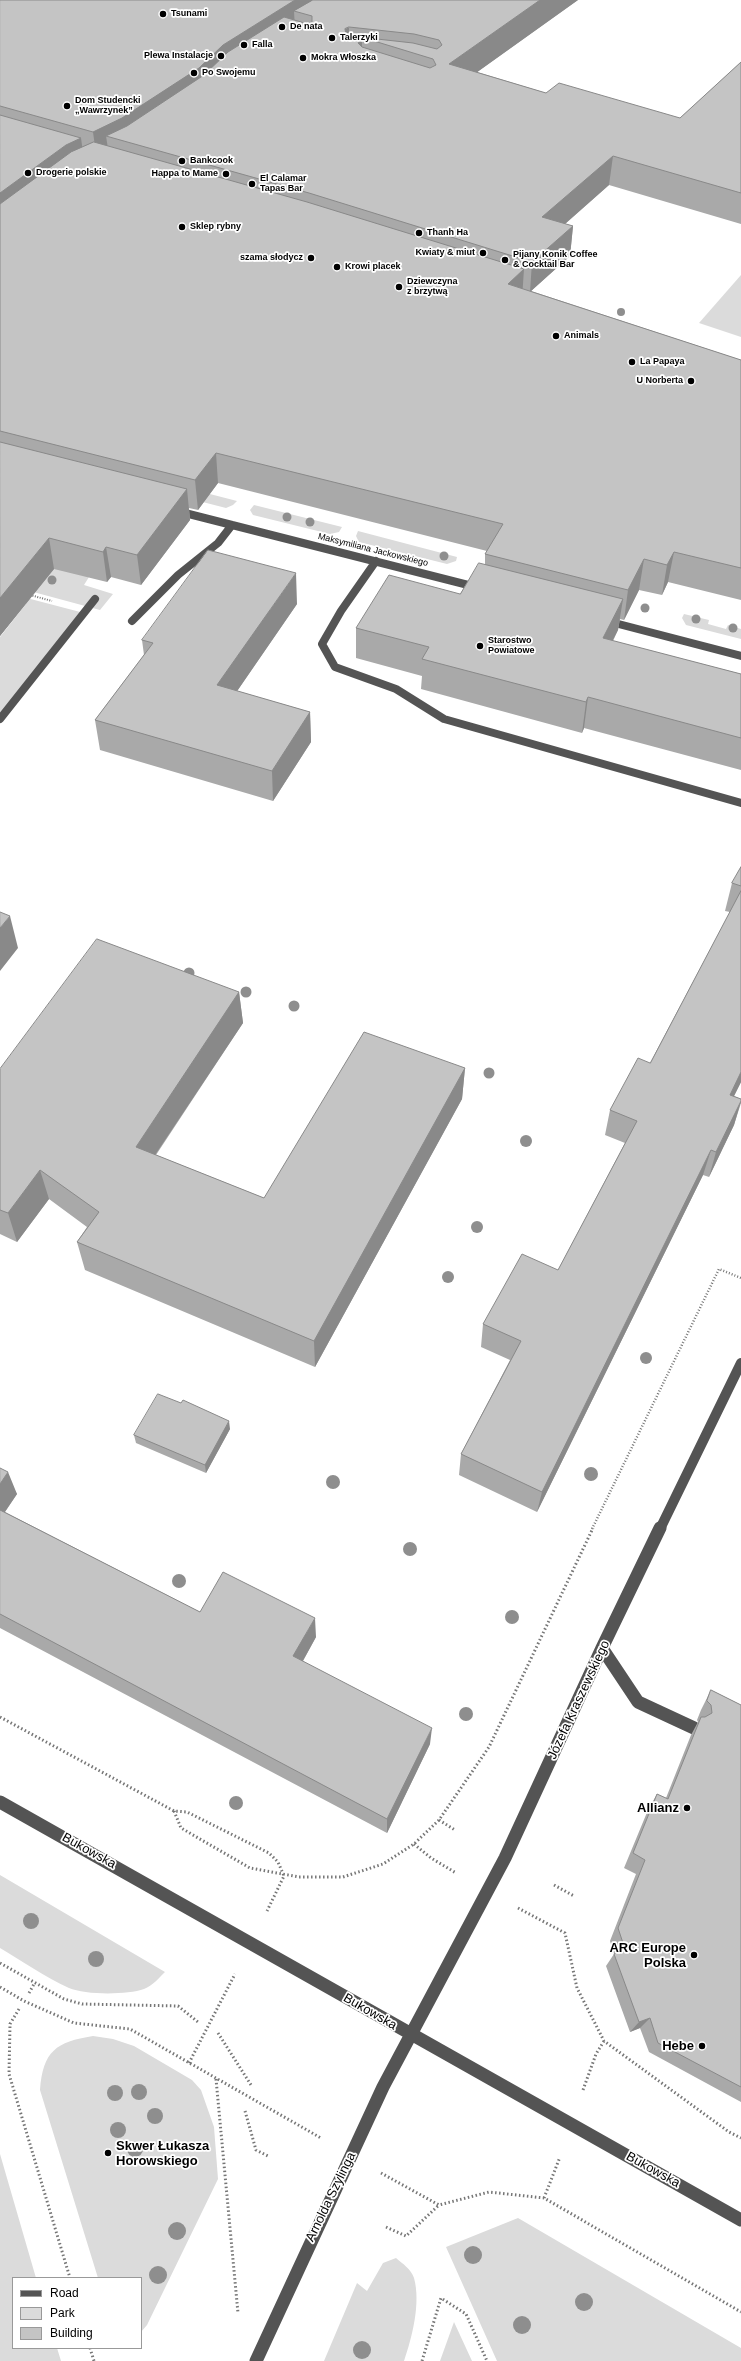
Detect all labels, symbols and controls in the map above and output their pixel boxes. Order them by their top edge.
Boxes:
marker: Tsunami [158,9,168,19]
place label: Tsunami [171,9,207,19]
marker: De nata [277,22,287,32]
place label: De nata [290,22,323,32]
marker: Talerzyki [327,33,337,43]
place label: Talerzyki [340,33,378,43]
marker: Falla [239,40,249,50]
place label: Falla [252,40,273,50]
place label: Plewa Instalacje [144,51,213,61]
marker: Plewa Instalacje [216,51,226,61]
marker: Mokra Włoszka [298,53,308,63]
place label: Mokra Włoszka [311,53,376,63]
marker: Po Swojemu [189,68,199,78]
place label: Po Swojemu [202,68,256,78]
place label: Dom Studencki „Wawrzynek” [75,96,141,117]
marker: Dom Studencki „Wawrzynek” [62,101,72,111]
marker: Bankcook [177,156,187,166]
place label: Bankcook [190,156,233,166]
marker: Drogerie polskie [23,168,33,178]
place label: Drogerie polskie [36,168,107,178]
place label: Happa to Mame [151,169,218,179]
marker: Happa to Mame [221,169,231,179]
place label: El Calamar Tapas Bar [260,174,307,195]
marker: El Calamar Tapas Bar [247,179,257,189]
marker: Sklep rybny [177,222,187,232]
place label: Sklep rybny [190,222,241,232]
marker: Thanh Ha [414,228,424,238]
place label: Thanh Ha [427,228,468,238]
place label: Kwiaty & miut [415,248,475,258]
marker: Kwiaty & miut [478,248,488,258]
place label: Pijany Konik Coffee & Cocktail Bar [513,250,598,271]
place label: szama słodycz [240,253,303,263]
marker: szama słodycz [306,253,316,263]
marker: Pijany Konik Coffee & Cocktail Bar [500,255,510,265]
marker: Krowi placek [332,262,342,272]
place label: Krowi placek [345,262,401,272]
place label: Dziewczyna z brzytwą [407,277,458,298]
marker: Dziewczyna z brzytwą [394,282,404,292]
marker: Animals [551,331,561,341]
place label: Animals [564,331,599,341]
marker: La Papaya [627,357,637,367]
place label: La Papaya [640,357,685,367]
place label: U Norberta [636,376,683,386]
marker: U Norberta [686,376,696,386]
street label: Maksymiliana Jackowskiego [317,531,429,569]
place label: Starostwo Powiatowe [488,636,535,657]
marker: Starostwo Powiatowe [475,641,485,651]
street label: Józefa Kraszewskiego [545,1638,613,1762]
place label: Allianz [637,1800,679,1816]
marker: Allianz [682,1803,692,1813]
street label: Bukowska [59,1830,119,1872]
place label: ARC Europe Polska [609,1940,686,1971]
marker: ARC Europe Polska [689,1950,699,1960]
street label: Bukowska [340,1990,400,2034]
place label: Hebe [662,2038,694,2054]
marker: Hebe [697,2041,707,2051]
place label: Skwer Łukasza Horowskiego [116,2138,209,2169]
marker: Skwer Łukasza Horowskiego [103,2148,113,2158]
street label: Bukowska [623,2149,683,2191]
street label: Arnolda Szylinga [303,2150,359,2244]
legend [12,2277,142,2349]
text: Road [50,2286,79,2300]
text: Park [50,2306,75,2320]
text: Building [50,2326,93,2340]

